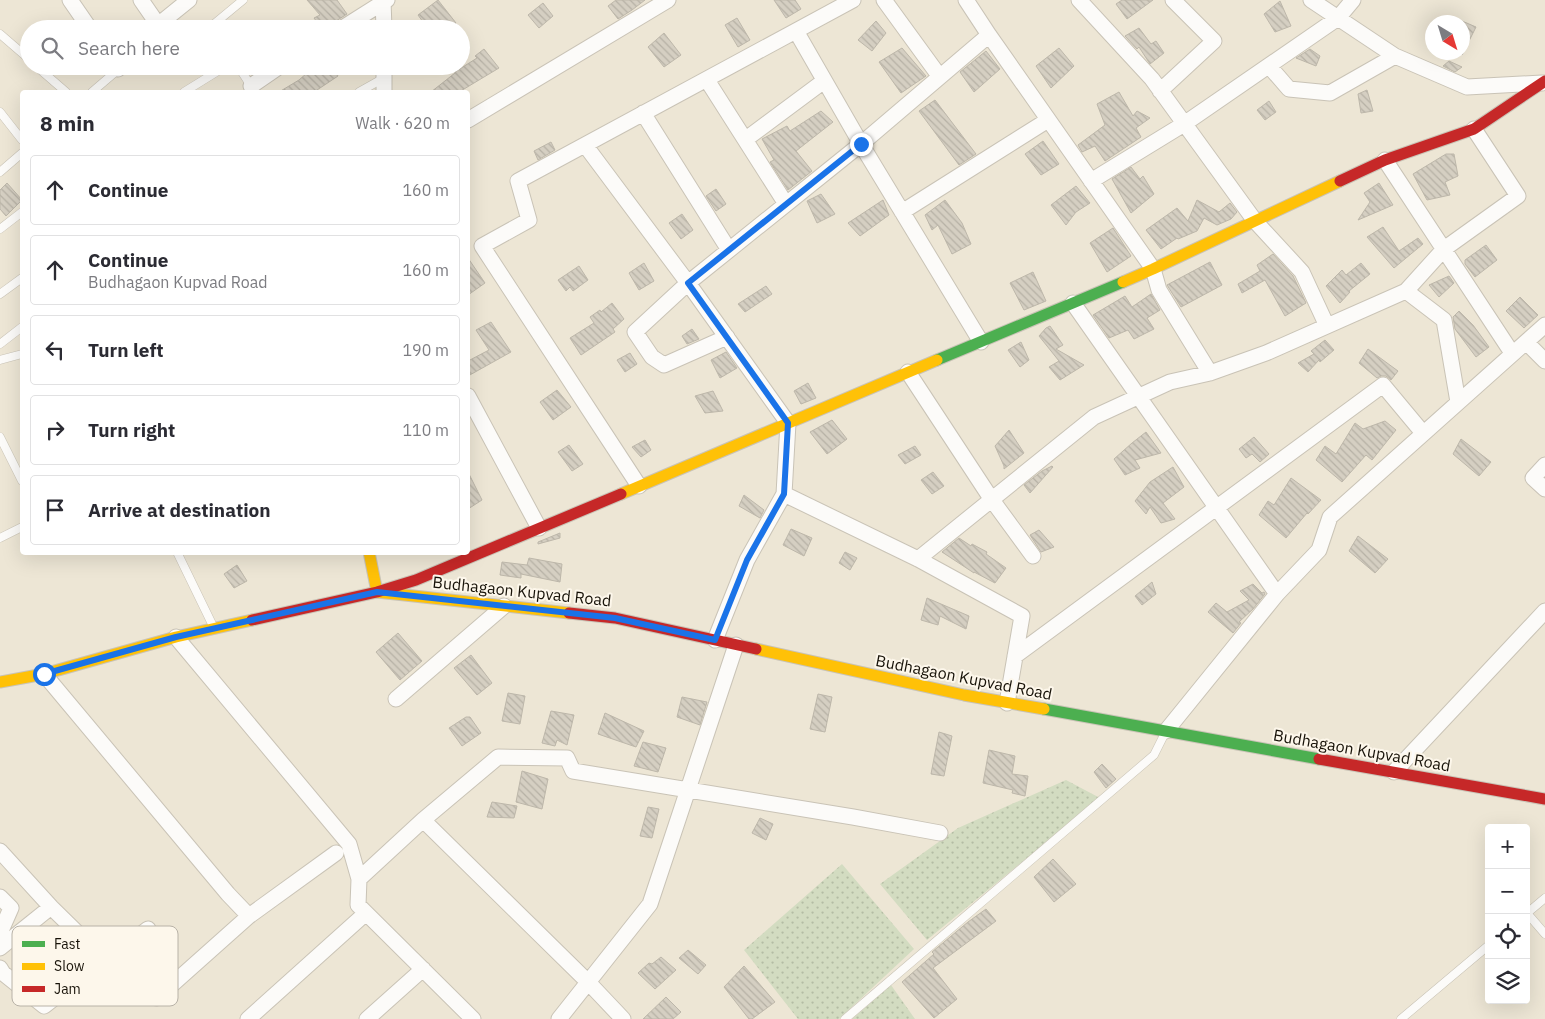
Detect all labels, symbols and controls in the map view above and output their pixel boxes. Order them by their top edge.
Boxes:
north arrow [1425,15,1470,60]
search box [20,20,470,75]
icon: search [38,34,66,62]
text: Search here [78,36,180,60]
text: 8 min [40,109,95,137]
text: Walk · 620 m [355,113,450,133]
route end [850,133,873,156]
icon: ahead [41,176,69,204]
text: Continue [88,178,168,202]
text: 160 m [402,180,449,200]
text: Continue [88,248,168,272]
icon: ahead [41,256,69,284]
text: 160 m [402,260,449,280]
text: Budhagaon Kupvad Road [88,272,268,292]
icon: left [41,336,69,364]
text: Turn left [88,338,164,362]
text: 190 m [402,340,449,360]
icon: right [41,416,69,444]
text: Turn right [88,418,175,442]
text: 110 m [402,420,449,440]
icon: arrive [41,496,69,524]
text: Arrive at destination [88,498,271,522]
street label: Budhagaon Kupvad Road [432,572,612,610]
street label: Budhagaon Kupvad Road [874,650,1054,704]
route start [33,663,56,686]
street label: Budhagaon Kupvad Road [1272,725,1452,775]
map controls [1485,824,1530,1004]
button: + [1485,824,1530,869]
button: − [1485,869,1530,914]
button: locate [1485,914,1530,959]
legend [12,926,178,1006]
text: Fast [54,935,80,953]
text: Slow [54,957,85,975]
button: layers [1485,959,1530,1004]
text: Jam [54,980,81,998]

